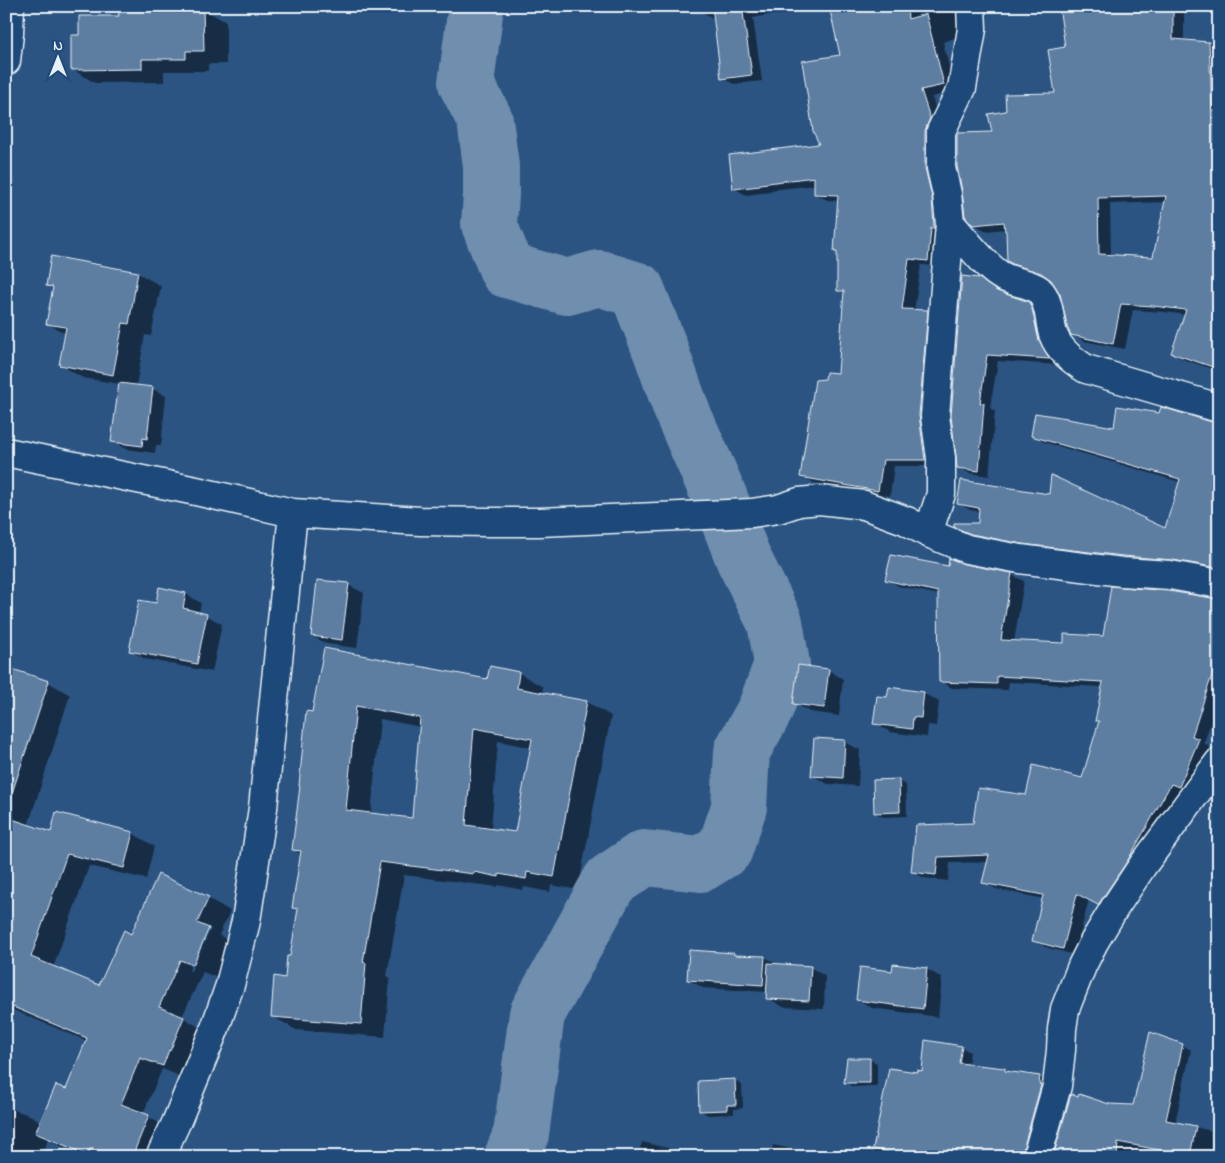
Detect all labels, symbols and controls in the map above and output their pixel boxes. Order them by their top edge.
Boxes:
north arrow [32,32,82,82]
text: N [53,36,63,57]

